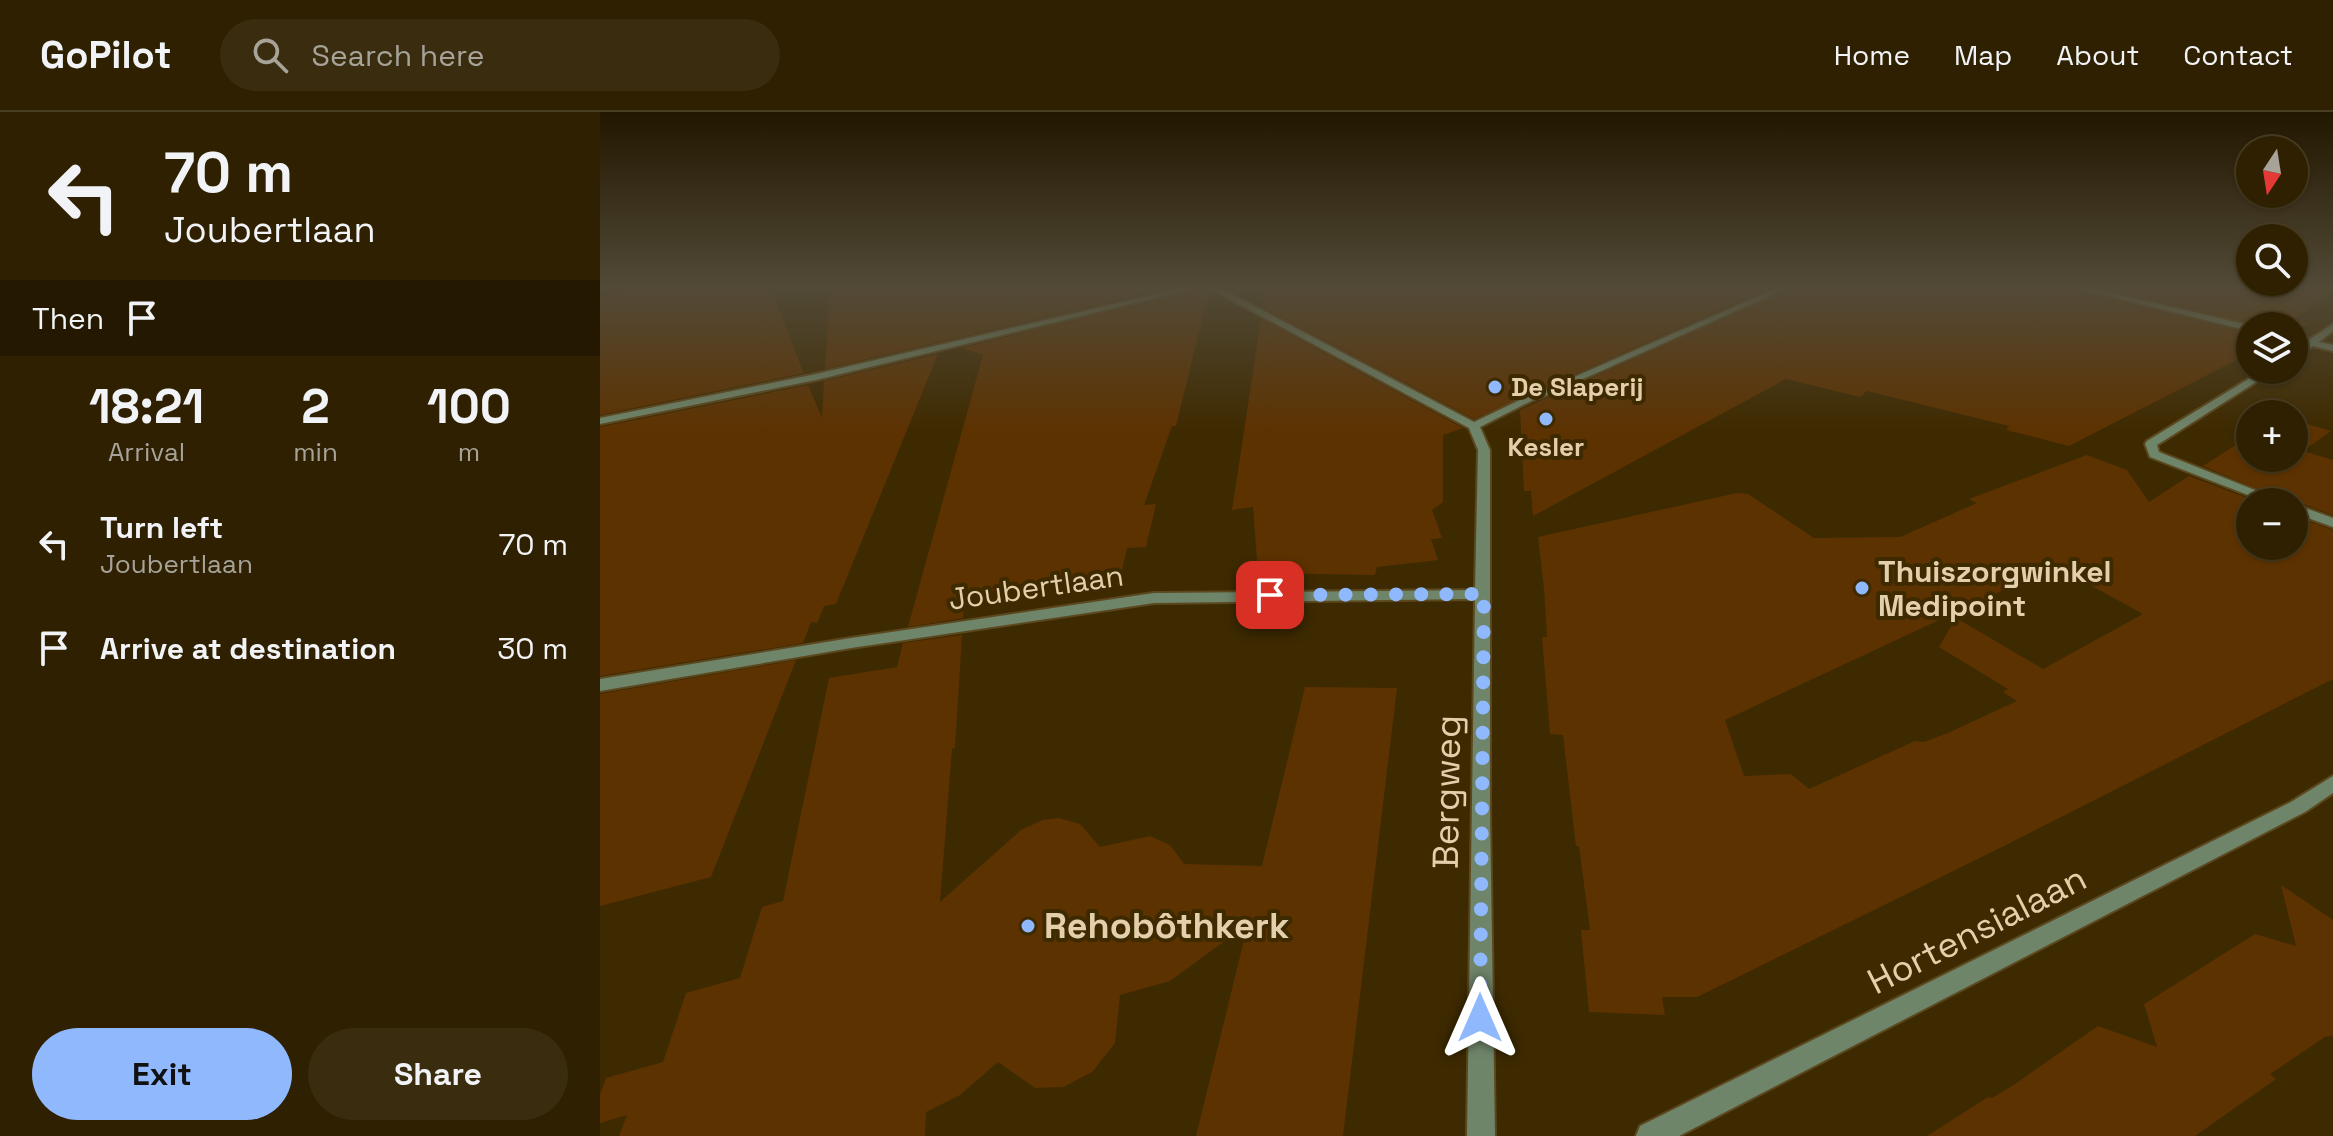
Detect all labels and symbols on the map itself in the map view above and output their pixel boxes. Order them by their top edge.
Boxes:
north arrow [2236,136,2308,208]
place label: De Slaperij [1511,370,1643,404]
marker: De Slaperij [1486,378,1504,396]
marker: Kesler [1537,410,1555,428]
place label: Kesler [1508,430,1584,464]
place label: Thuiszorgwinkel Medipoint [1878,552,2112,625]
street label: Joubertlaan [946,555,1126,619]
pin [1236,561,1304,629]
marker: Thuiszorgwinkel Medipoint [1853,579,1871,597]
street label: Bergweg [1423,715,1471,869]
street label: Hortensialaan [1860,855,2094,1005]
place label: Rehobôthkerk [1044,903,1289,949]
marker: Rehobôthkerk [1019,917,1037,935]
position arrow [1438,976,1522,1060]

